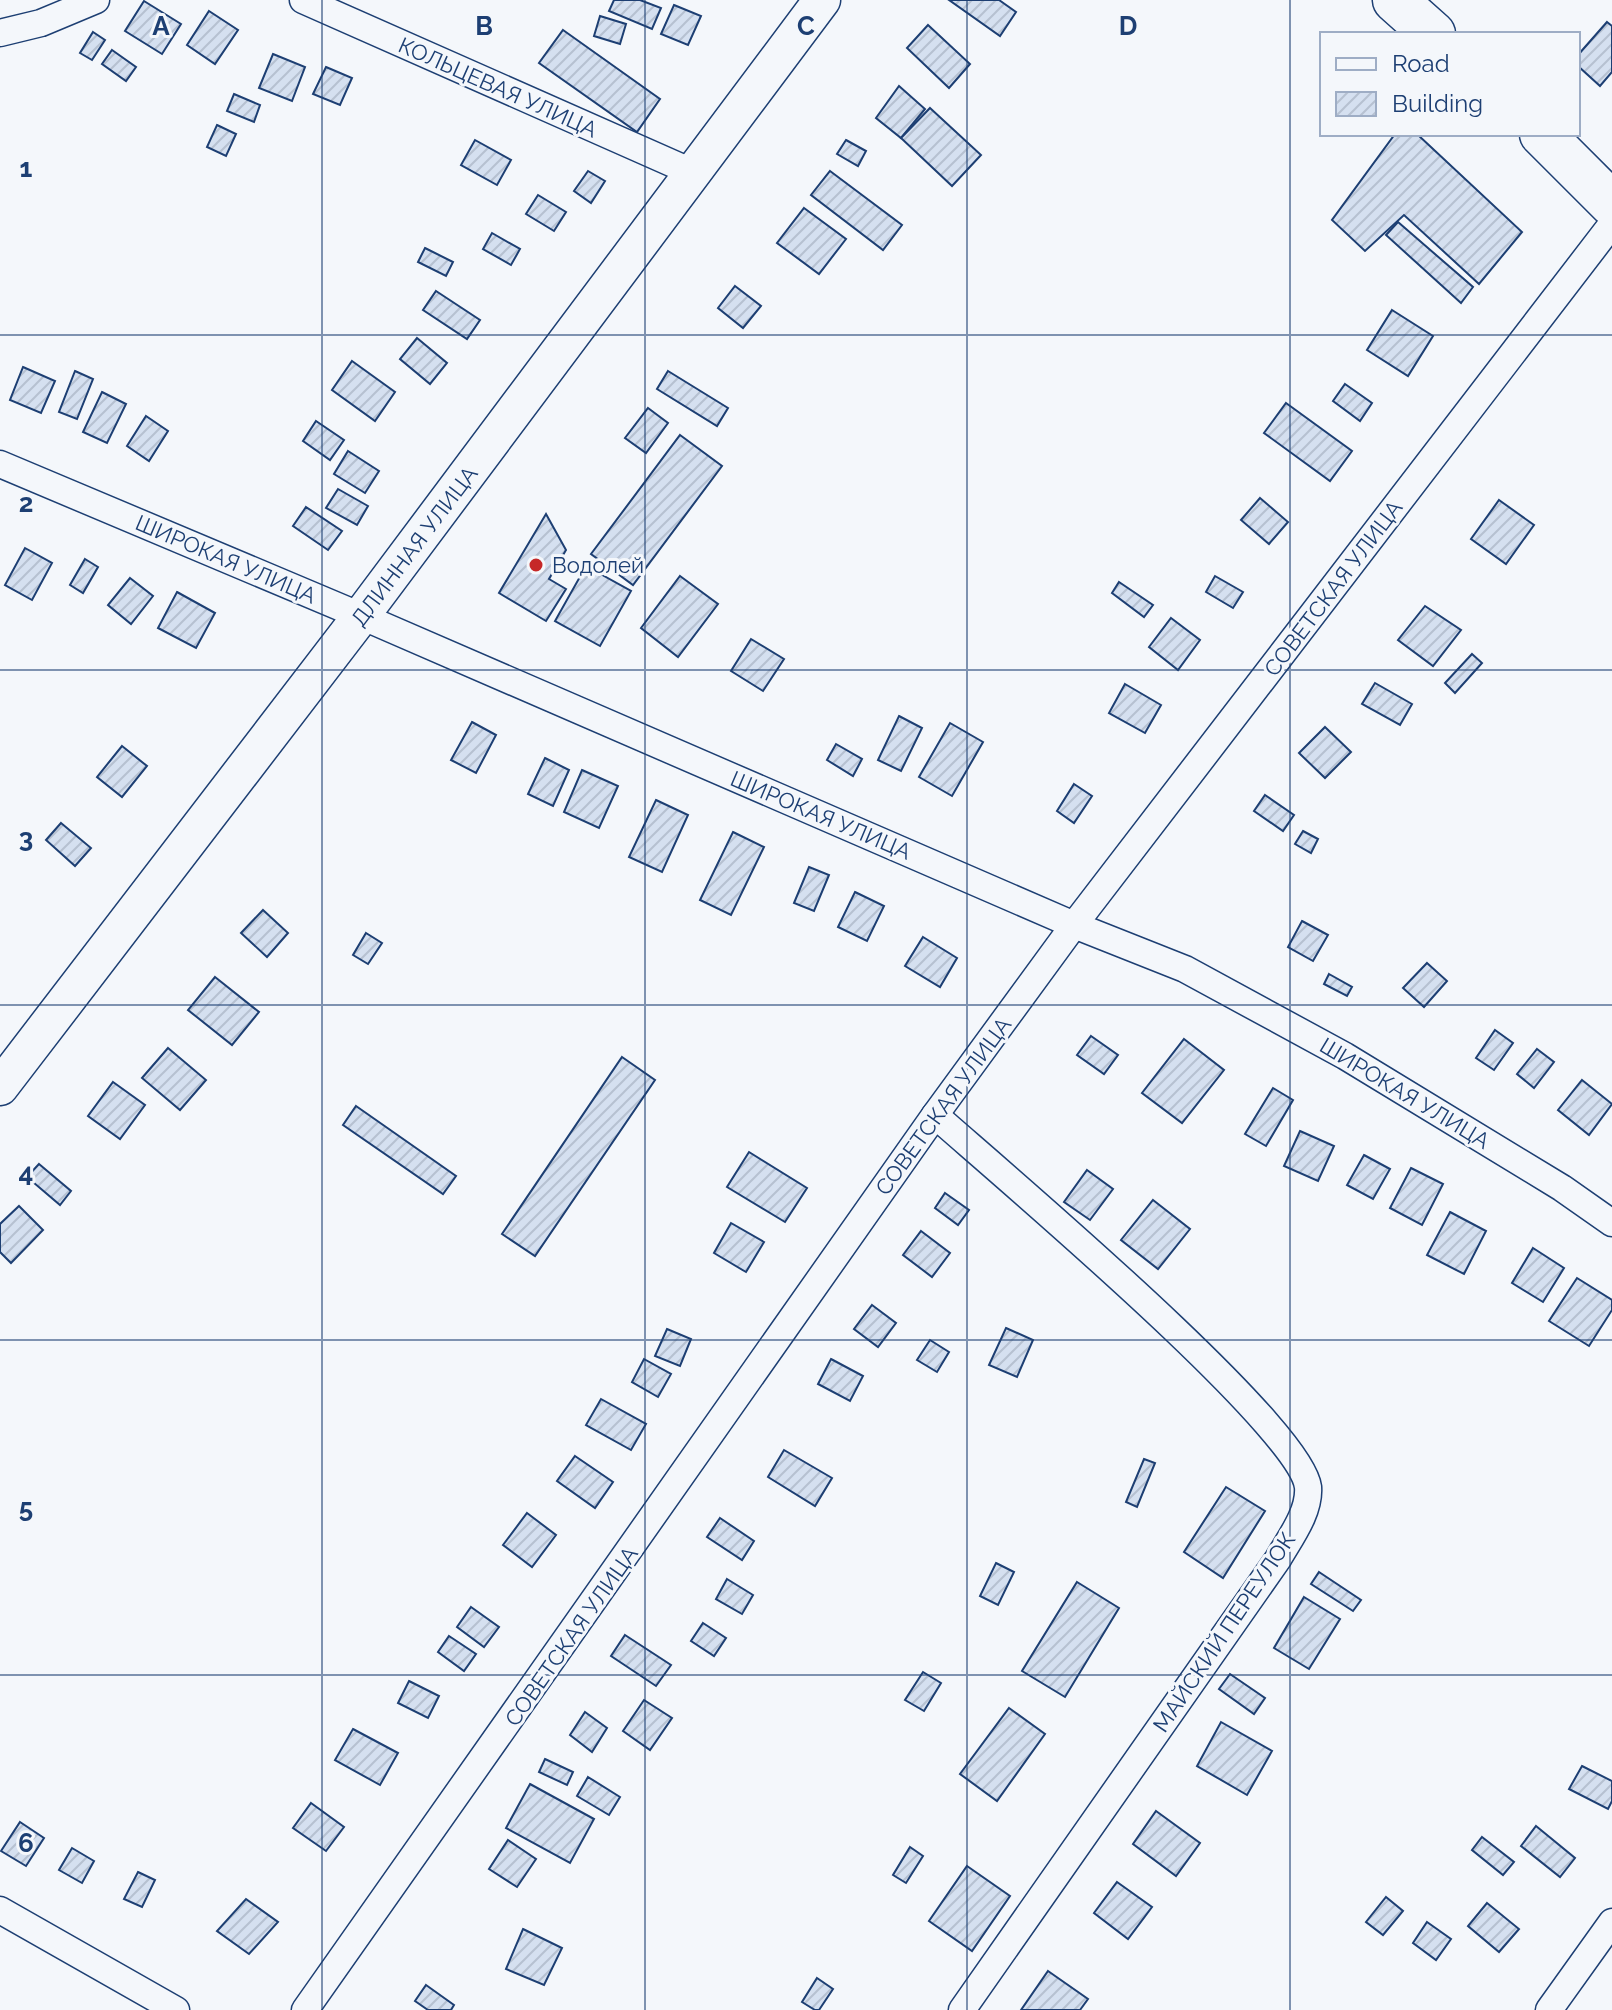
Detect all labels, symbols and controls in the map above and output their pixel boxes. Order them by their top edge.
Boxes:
text: A [152,11,170,41]
text: B [475,11,493,41]
text: C [797,11,815,41]
text: D [1119,11,1137,41]
street label: КОЛЬЦЕВАЯ УЛИЦА [395,31,601,143]
legend [1320,32,1580,136]
text: Road [1392,49,1450,78]
text: Building [1392,89,1483,118]
text: 1 [20,153,33,183]
street label: ДЛИННАЯ УЛИЦА [345,461,483,631]
text: 2 [19,488,33,518]
street label: СОВЕТСКАЯ УЛИЦА [1258,495,1408,681]
street label: ШИРОКАЯ УЛИЦА [132,509,320,609]
place label: Водолей [552,552,644,578]
marker: Водолей [527,556,545,574]
street label: ШИРОКАЯ УЛИЦА [727,765,915,865]
text: 3 [19,823,33,853]
street label: СОВЕТСКАЯ УЛИЦА [870,1012,1016,1200]
street label: ШИРОКАЯ УЛИЦА [1315,1032,1495,1154]
text: 4 [19,1158,33,1188]
text: 5 [19,1493,33,1523]
street label: МАЙСКИЙ ПЕРЕУЛОК [1147,1527,1301,1737]
street label: СОВЕТСКАЯ УЛИЦА [499,1541,643,1731]
text: 6 [18,1828,34,1858]

